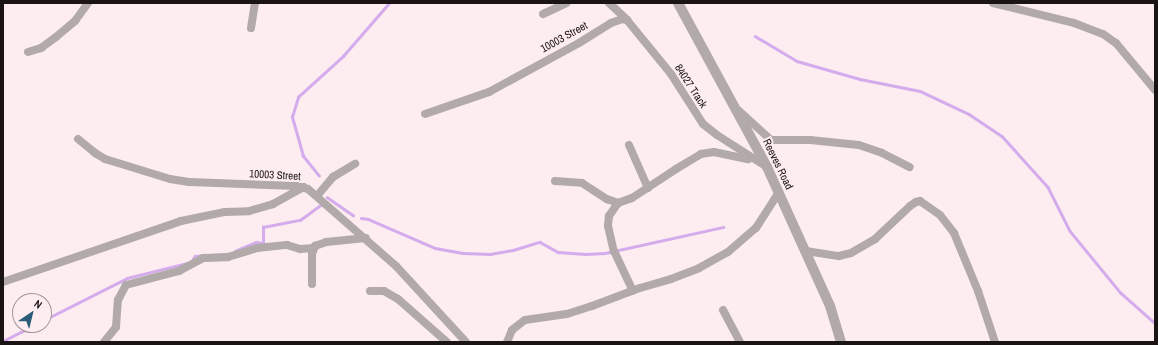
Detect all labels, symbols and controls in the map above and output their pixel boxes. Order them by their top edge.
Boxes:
street label: 10003 Street [538,19,590,55]
street label: 84027 Track [672,62,710,110]
street label: Reeves Road [760,137,796,191]
street label: 10003 Street [249,167,301,183]
north arrow [12,293,52,333]
text: N [32,296,45,312]

